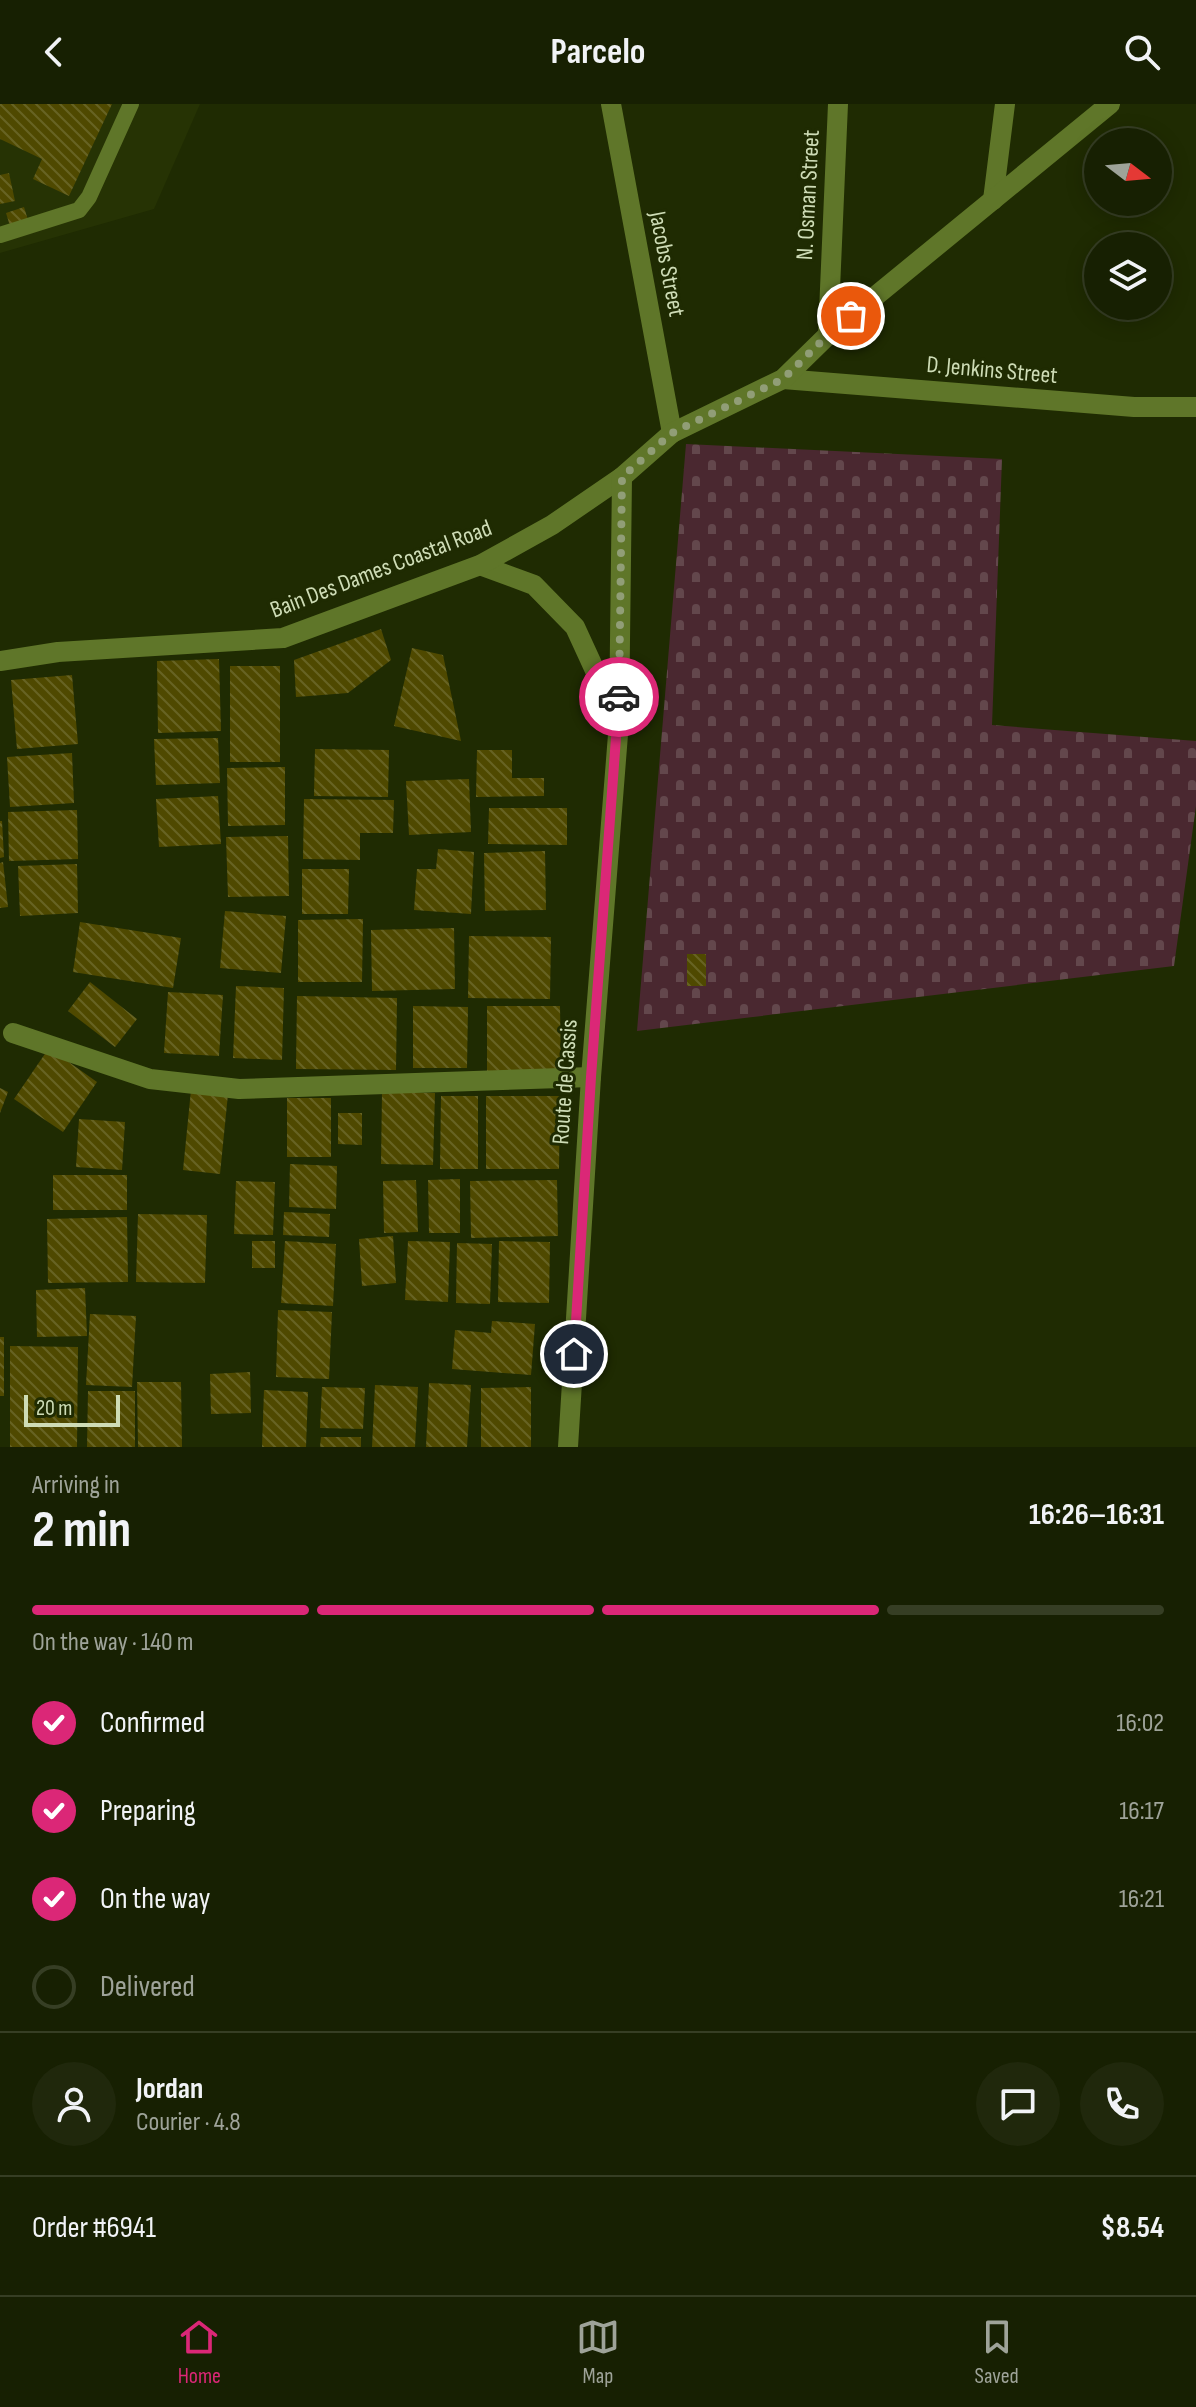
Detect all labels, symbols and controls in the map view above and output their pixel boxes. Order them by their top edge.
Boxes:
icon: back [32,30,76,74]
icon: search [1120,30,1164,74]
text: Parcelo [551,31,645,74]
north arrow [1084,128,1172,216]
map controls [1084,128,1172,320]
street label: N. Osman Street [790,129,826,261]
street label: Jacobs Street [642,208,691,319]
button: layers [1084,232,1172,320]
pin [817,282,885,350]
icon: bag [829,294,873,338]
street label: D. Jenkins Street [925,350,1059,390]
street label: Bain Des Dames Coastal Road [266,513,496,625]
courier [579,657,659,737]
icon: car [597,675,641,719]
street label: Route de Cassis [546,1018,584,1146]
pin [540,1320,608,1388]
icon: home [552,1332,596,1376]
scale bar [24,1391,120,1427]
text: 20 m [36,1395,73,1422]
text: Arriving in [32,1470,120,1501]
text: 16:26–16:31 [1029,1497,1164,1533]
text: 2 min [32,1499,131,1562]
text: On the way · 140 m [32,1627,194,1658]
icon: check [32,1701,76,1745]
text: Confirmed [100,1705,205,1741]
text: 16:02 [1116,1708,1164,1739]
icon: check [32,1789,76,1833]
text: Preparing [100,1793,196,1829]
text: 16:17 [1119,1796,1164,1827]
icon: check [32,1877,76,1921]
text: On the way [100,1881,210,1917]
text: 16:21 [1119,1884,1164,1915]
text: Delivered [100,1969,195,2005]
button: person [32,2062,116,2146]
button: chat [976,2062,1060,2146]
button: phone [1080,2062,1164,2146]
text: Jordan [136,2071,203,2107]
text: Courier · 4.8 [136,2107,241,2138]
text: Order #6941 [32,2210,156,2246]
text: $8.54 [1101,2210,1164,2246]
tab: Home [177,2315,221,2390]
tab: Map [576,2315,620,2390]
tab: Saved [975,2315,1019,2390]

